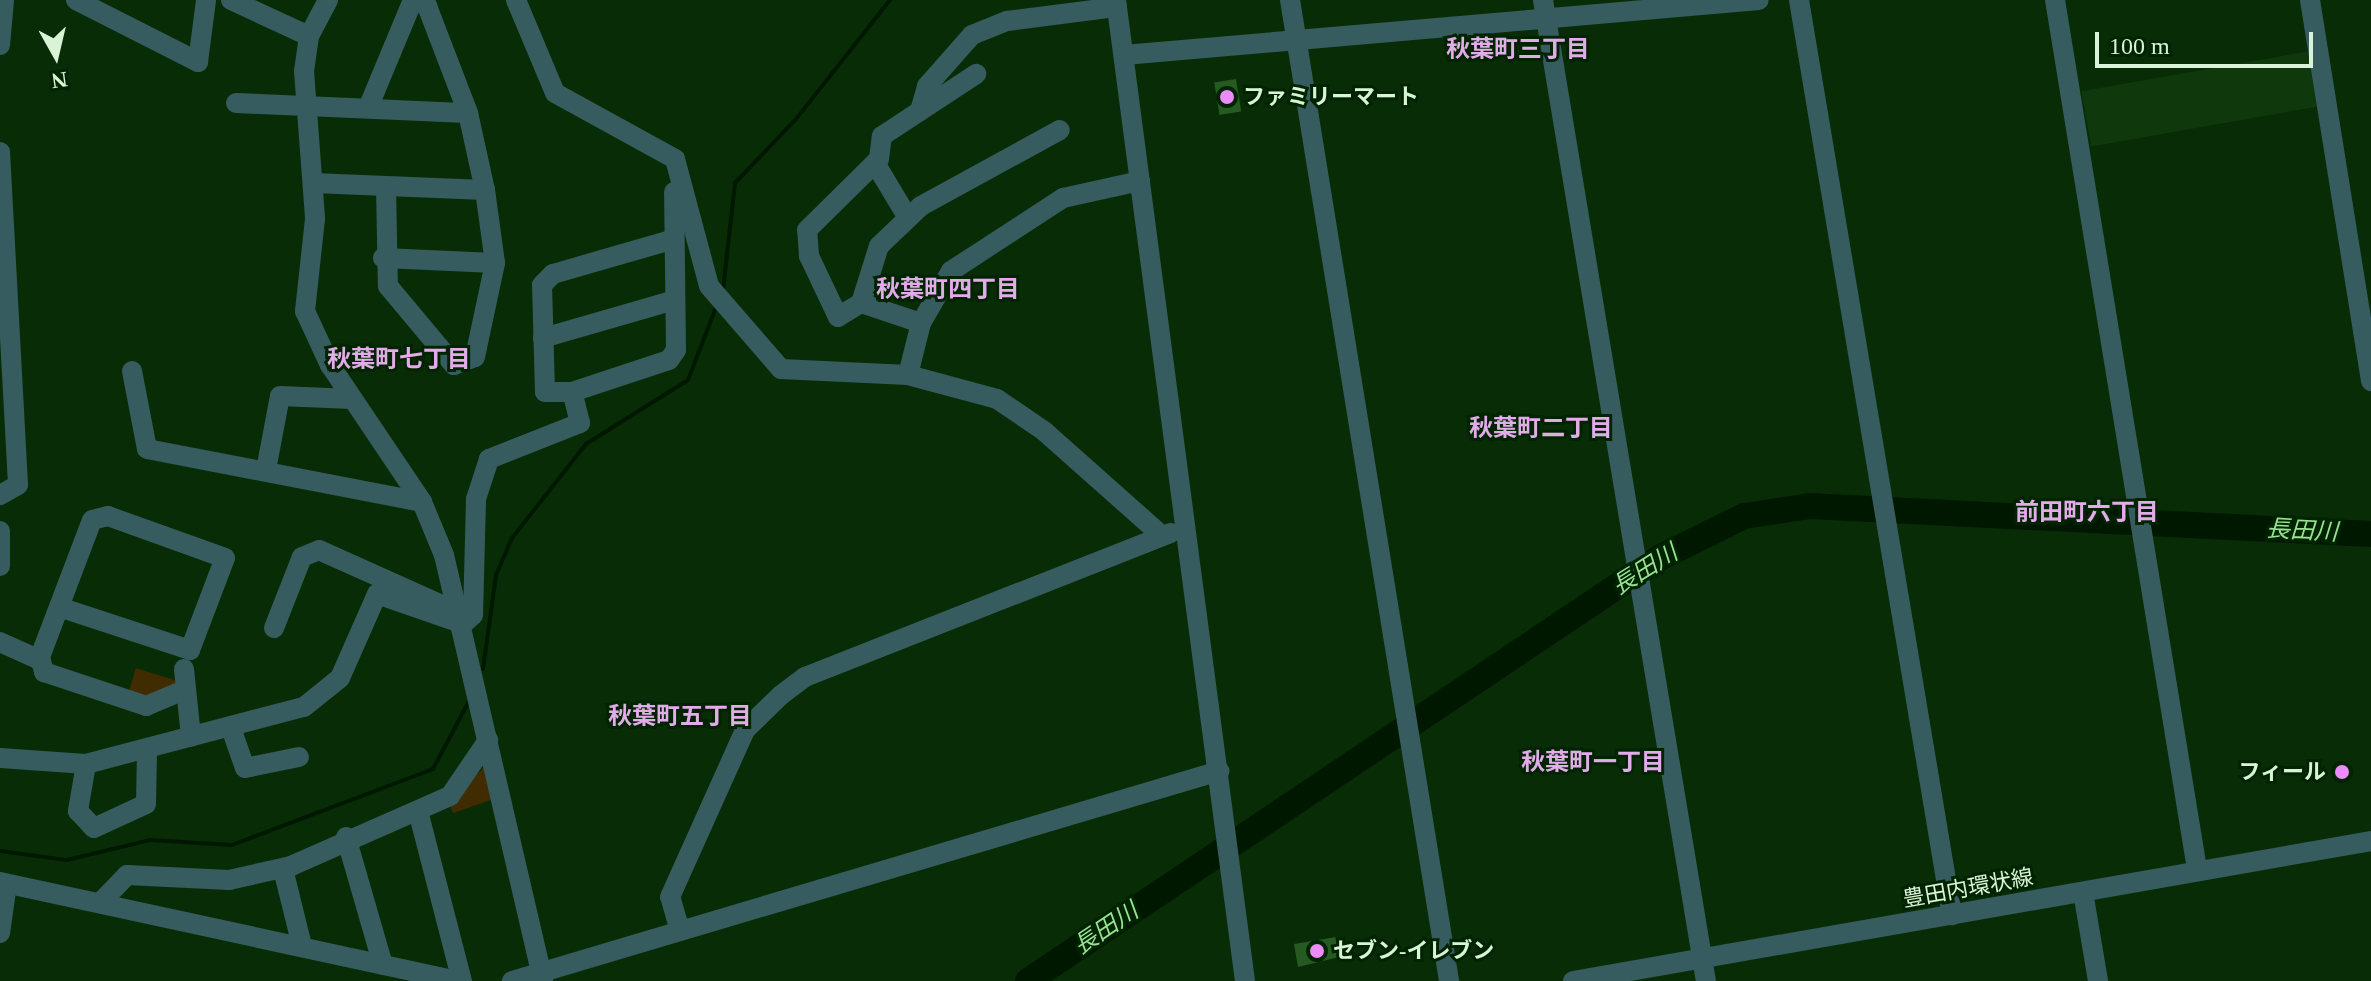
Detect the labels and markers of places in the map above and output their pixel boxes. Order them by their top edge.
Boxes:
place label: ファミリーマート [1243,84,1419,110]
marker: ファミリーマート [1218,88,1236,106]
place label: フィール [2238,759,2326,785]
marker: フィール [2333,763,2351,781]
place label: セブン-イレブン [1333,938,1494,964]
marker: セブン-イレブン [1308,942,1326,960]

